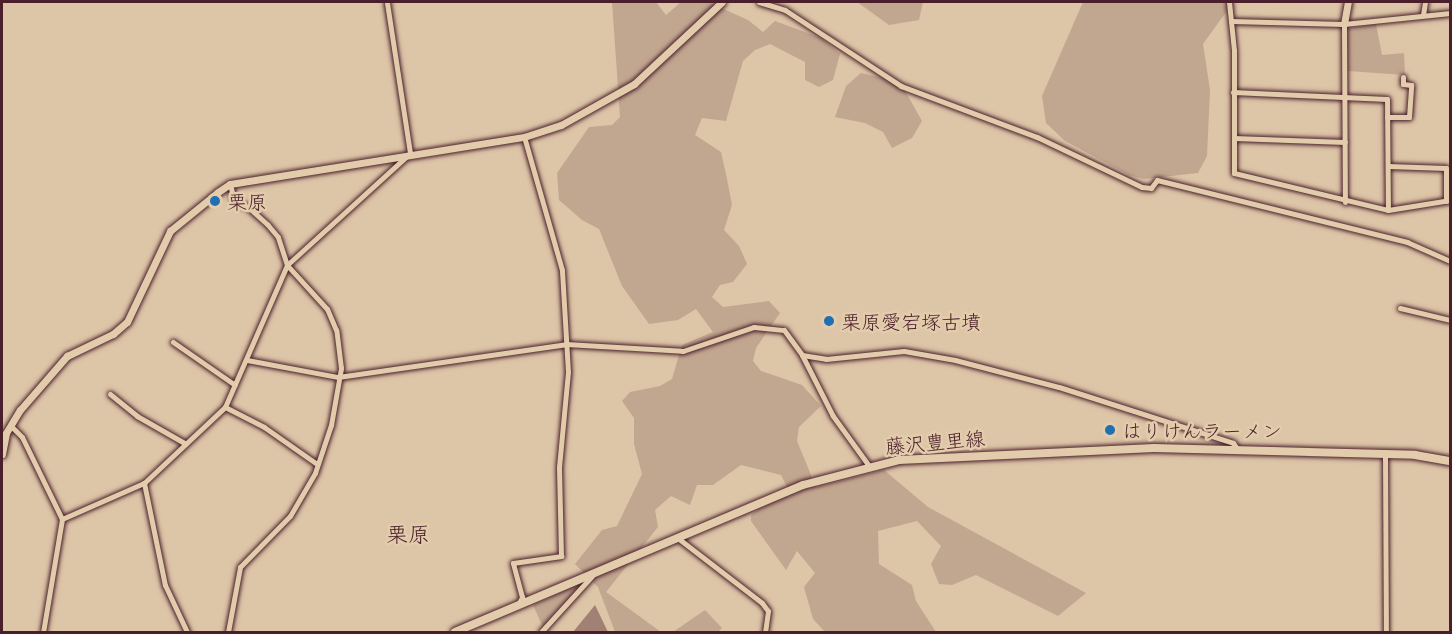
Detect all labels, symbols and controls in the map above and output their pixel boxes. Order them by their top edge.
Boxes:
place label: 栗原 [227,189,267,213]
marker: 栗原 [208,194,222,208]
place label: 栗原愛宕塚古墳 [841,309,981,333]
marker: 栗原愛宕塚古墳 [822,314,836,328]
place label: はりけんラーメン [1122,418,1282,442]
marker: はりけんラーメン [1103,423,1117,437]
street label: 藤沢豊里線 [884,426,986,458]
district label: 栗原 [386,521,430,547]

